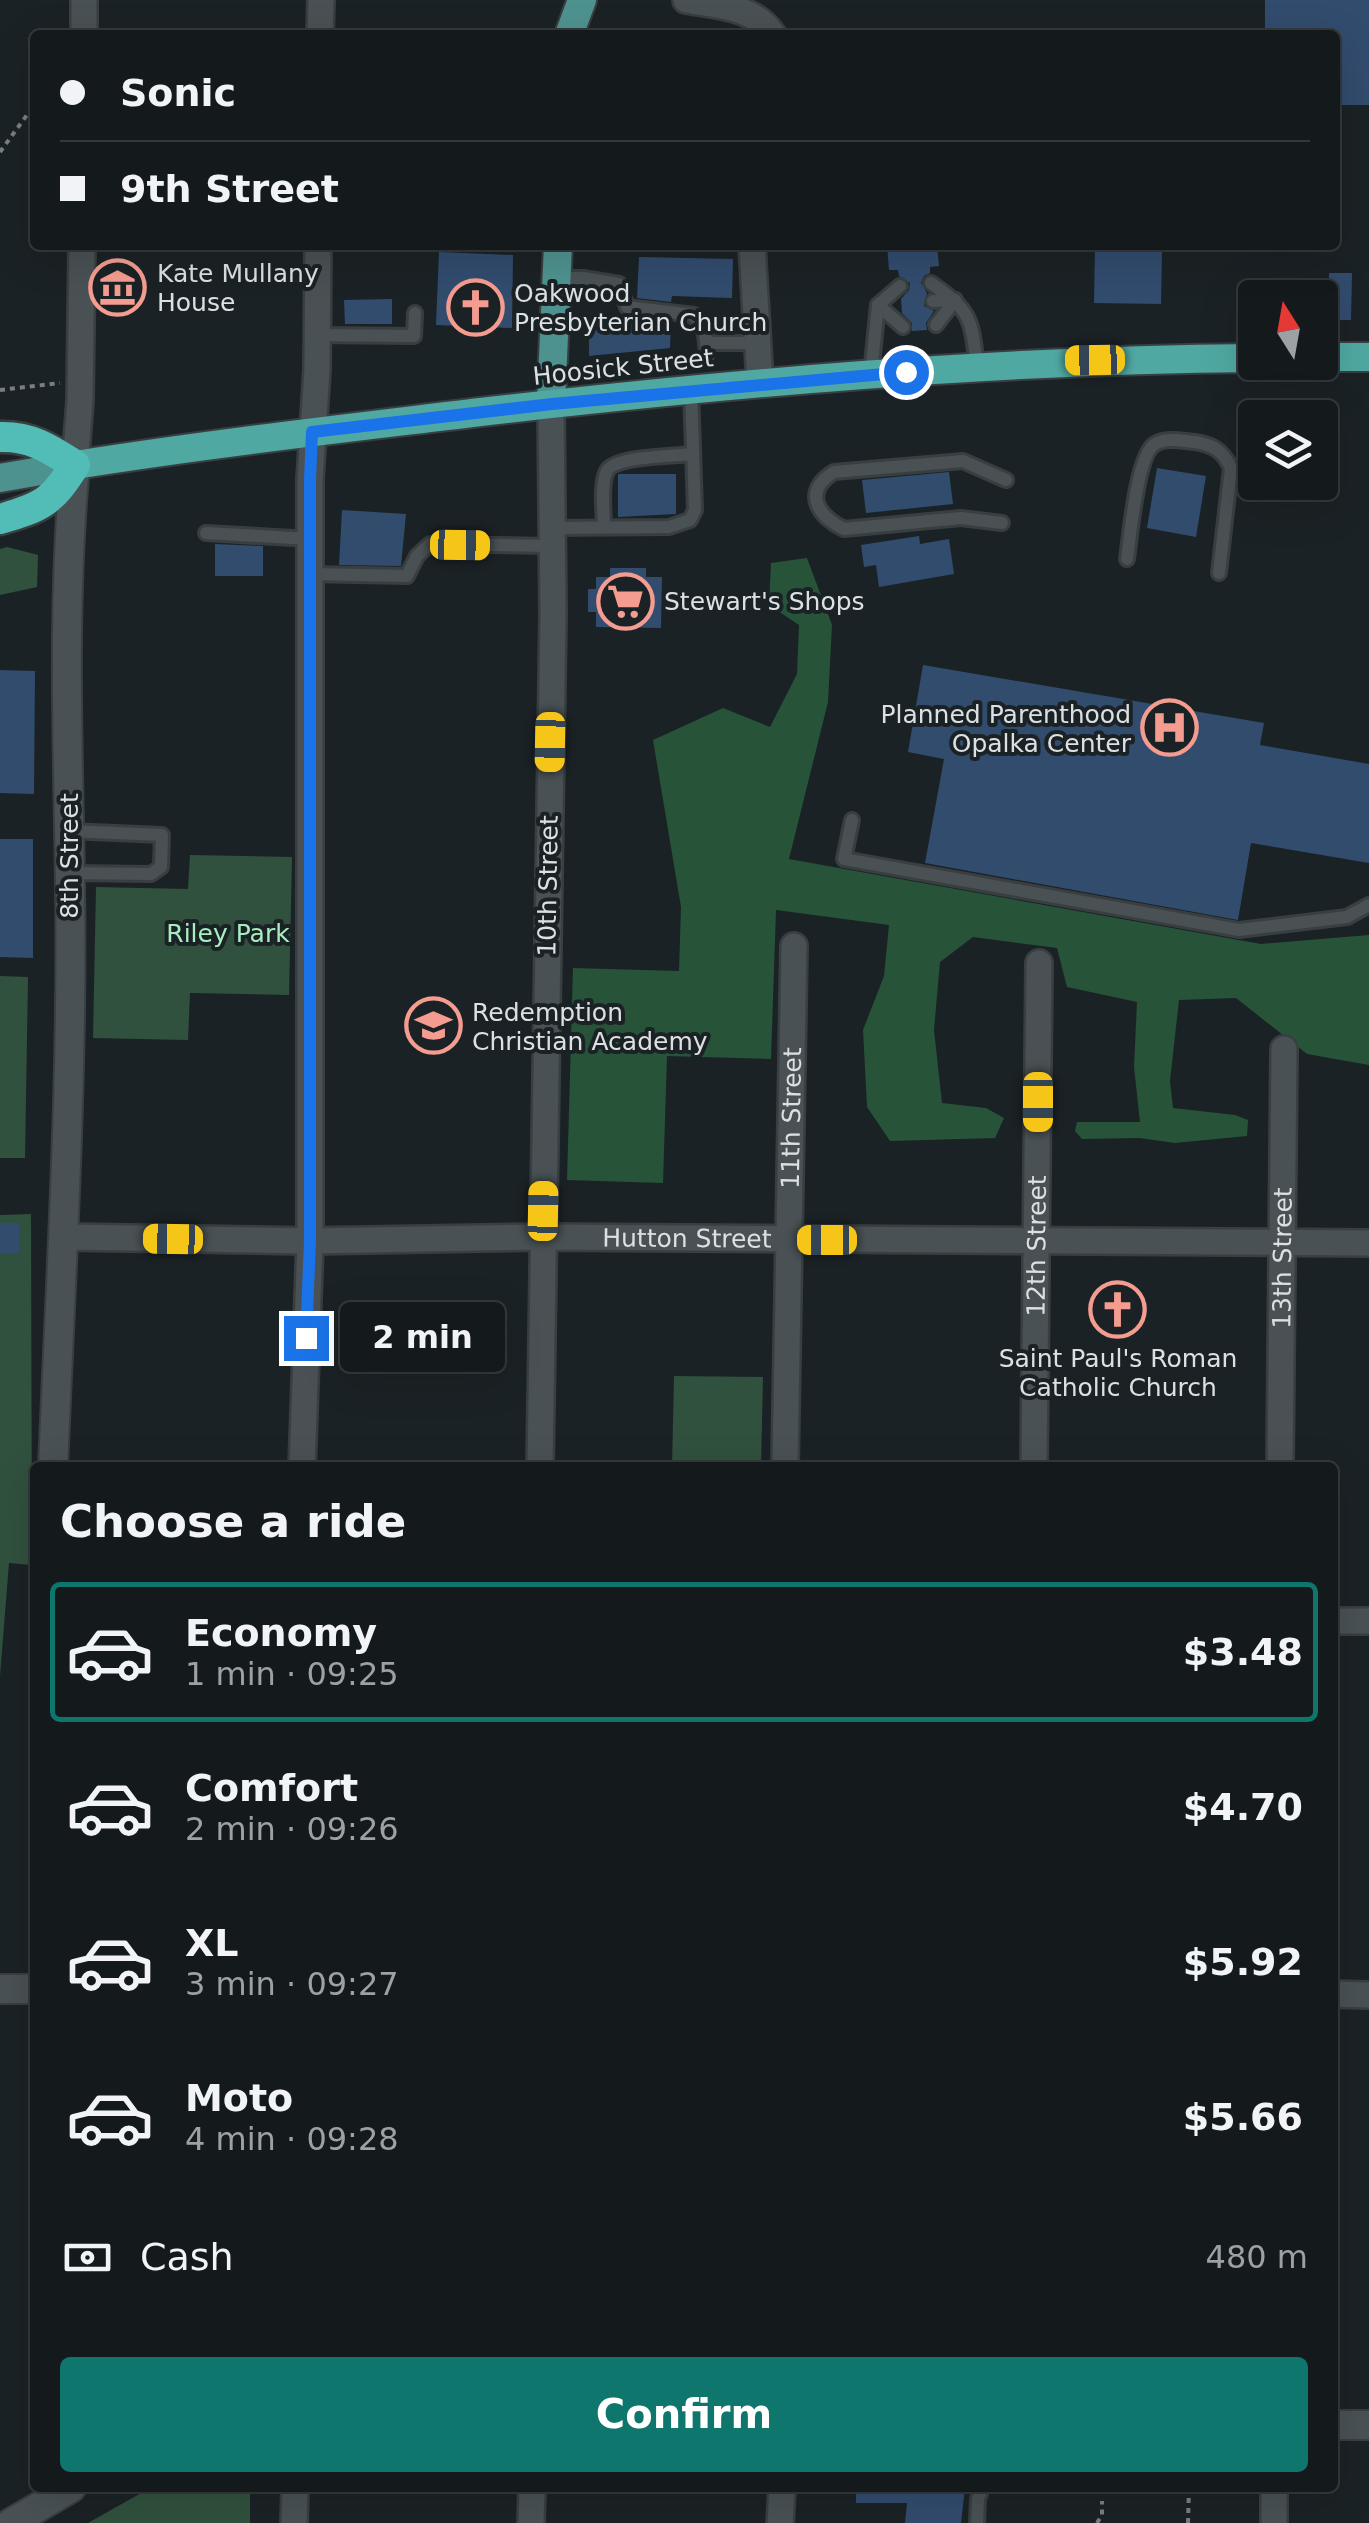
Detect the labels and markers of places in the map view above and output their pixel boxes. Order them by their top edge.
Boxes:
museum icon: Kate Mullany House [88,257,148,317]
place label: Kate Mullany House [157,259,319,317]
church icon: Oakwood Presbyterian Church [445,277,505,337]
place label: Oakwood Presbyterian Church [514,279,767,337]
supermarket icon: Stewart's Shops [595,571,655,631]
place label: Stewart's Shops [664,587,865,616]
hospital icon: Planned Parenthood Opalka Center [1140,698,1200,758]
place label: Planned Parenthood Opalka Center [880,700,1132,758]
school or university icon: Redemption Christian Academy [403,996,463,1056]
place label: Redemption Christian Academy [472,998,708,1056]
church icon: Saint Paul's Roman Catholic Church [1088,1279,1148,1339]
place label: Saint Paul's Roman Catholic Church [999,1344,1237,1402]

